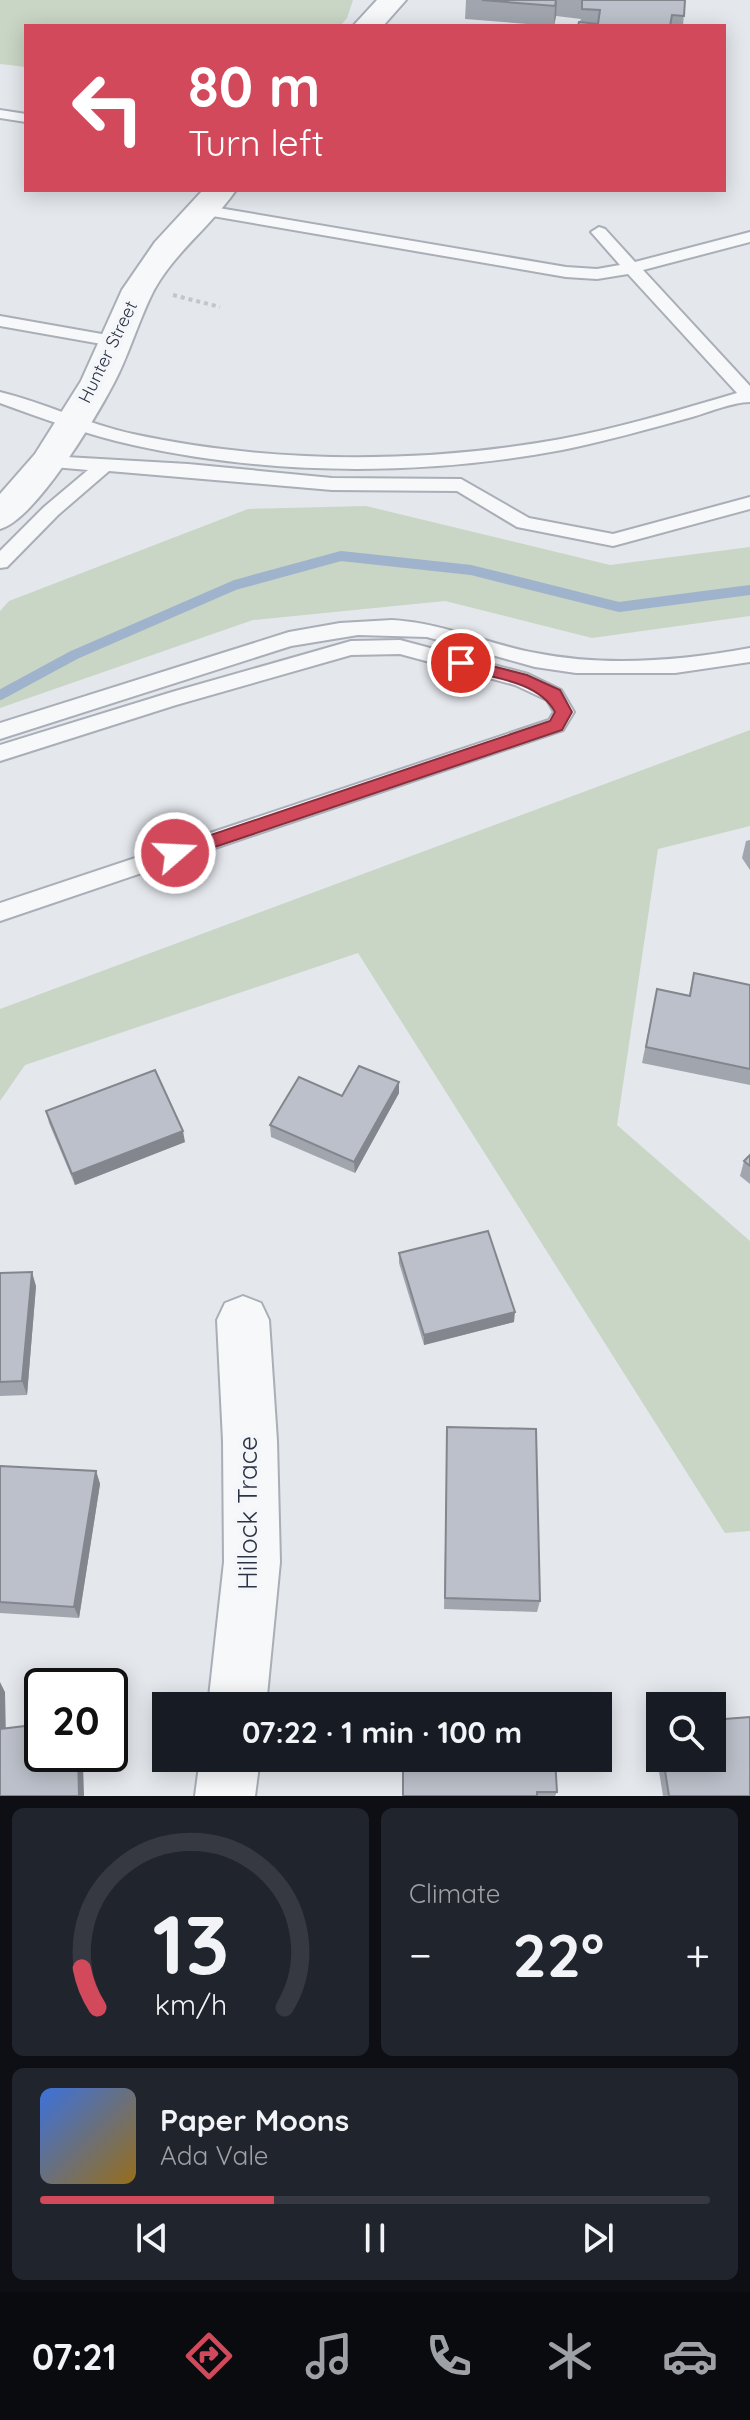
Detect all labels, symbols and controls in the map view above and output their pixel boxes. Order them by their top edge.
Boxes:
text: 80 m [188,51,320,121]
icon: left [56,56,160,160]
text: Turn left [188,120,324,165]
street label: Hunter Street [73,297,142,407]
pin [427,629,495,697]
icon: arrive [439,641,483,685]
position arrow [133,811,217,895]
street label: Hillock Trace [231,1436,264,1590]
speed limit sign: 20 [24,1668,128,1772]
map controls [646,1692,726,1772]
button: search [646,1692,726,1772]
text: 07:22 · 1 min · 100 m [242,1713,522,1751]
text: Climate [409,1877,500,1910]
text: 13 [152,1891,229,1995]
text: 22° [513,1917,604,1992]
text: − [409,1927,432,1982]
text: + [685,1927,710,1982]
text: km/h [154,1986,227,2022]
text: Paper Moons [160,2101,349,2139]
text: Ada Vale [160,2139,269,2172]
icon: previous [130,2216,174,2260]
icon: pause [353,2216,397,2260]
icon: next [576,2216,620,2260]
icon: directions [181,2328,237,2384]
icon: music [301,2328,357,2384]
icon: phone [421,2328,477,2384]
icon: climate [542,2328,598,2384]
icon: car [662,2328,718,2384]
text: 07:21 [32,2334,117,2379]

